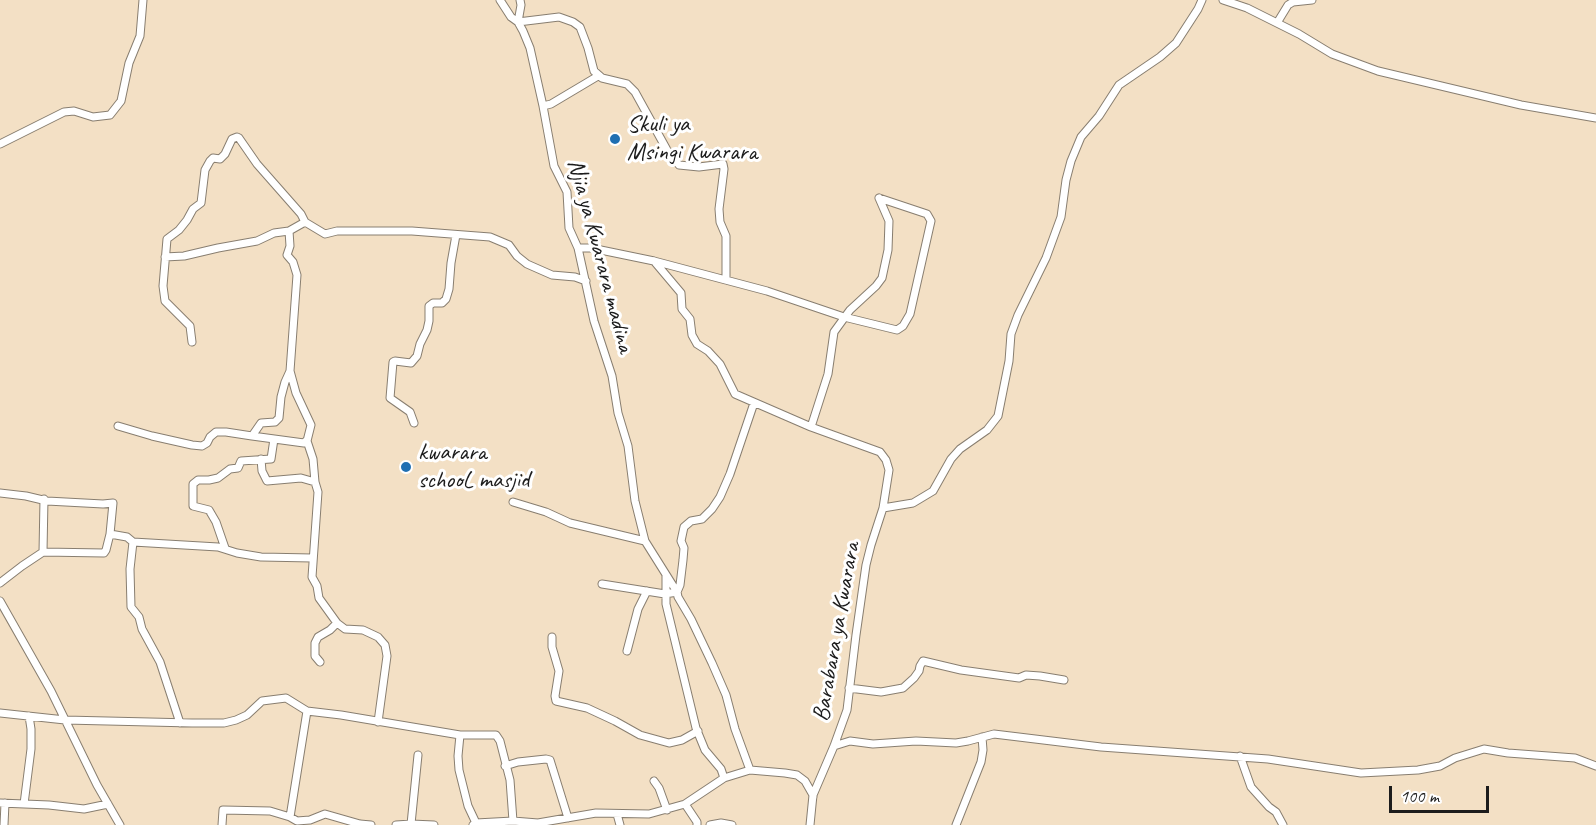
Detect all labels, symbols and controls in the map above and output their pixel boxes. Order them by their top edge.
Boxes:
place label: Skuli ya Msingi Kwarara [627,111,757,167]
marker: Skuli ya Msingi Kwarara [608,132,622,146]
street label: Njia ya Kwarara madina [560,156,640,356]
place label: kwarara schooL masjid [418,439,529,495]
marker: kwarara schooL masjid [399,460,413,474]
street label: Barabara ya Kwarara [807,540,867,724]
scale bar [1392,774,1492,812]
text: 100 m [1400,785,1439,807]

